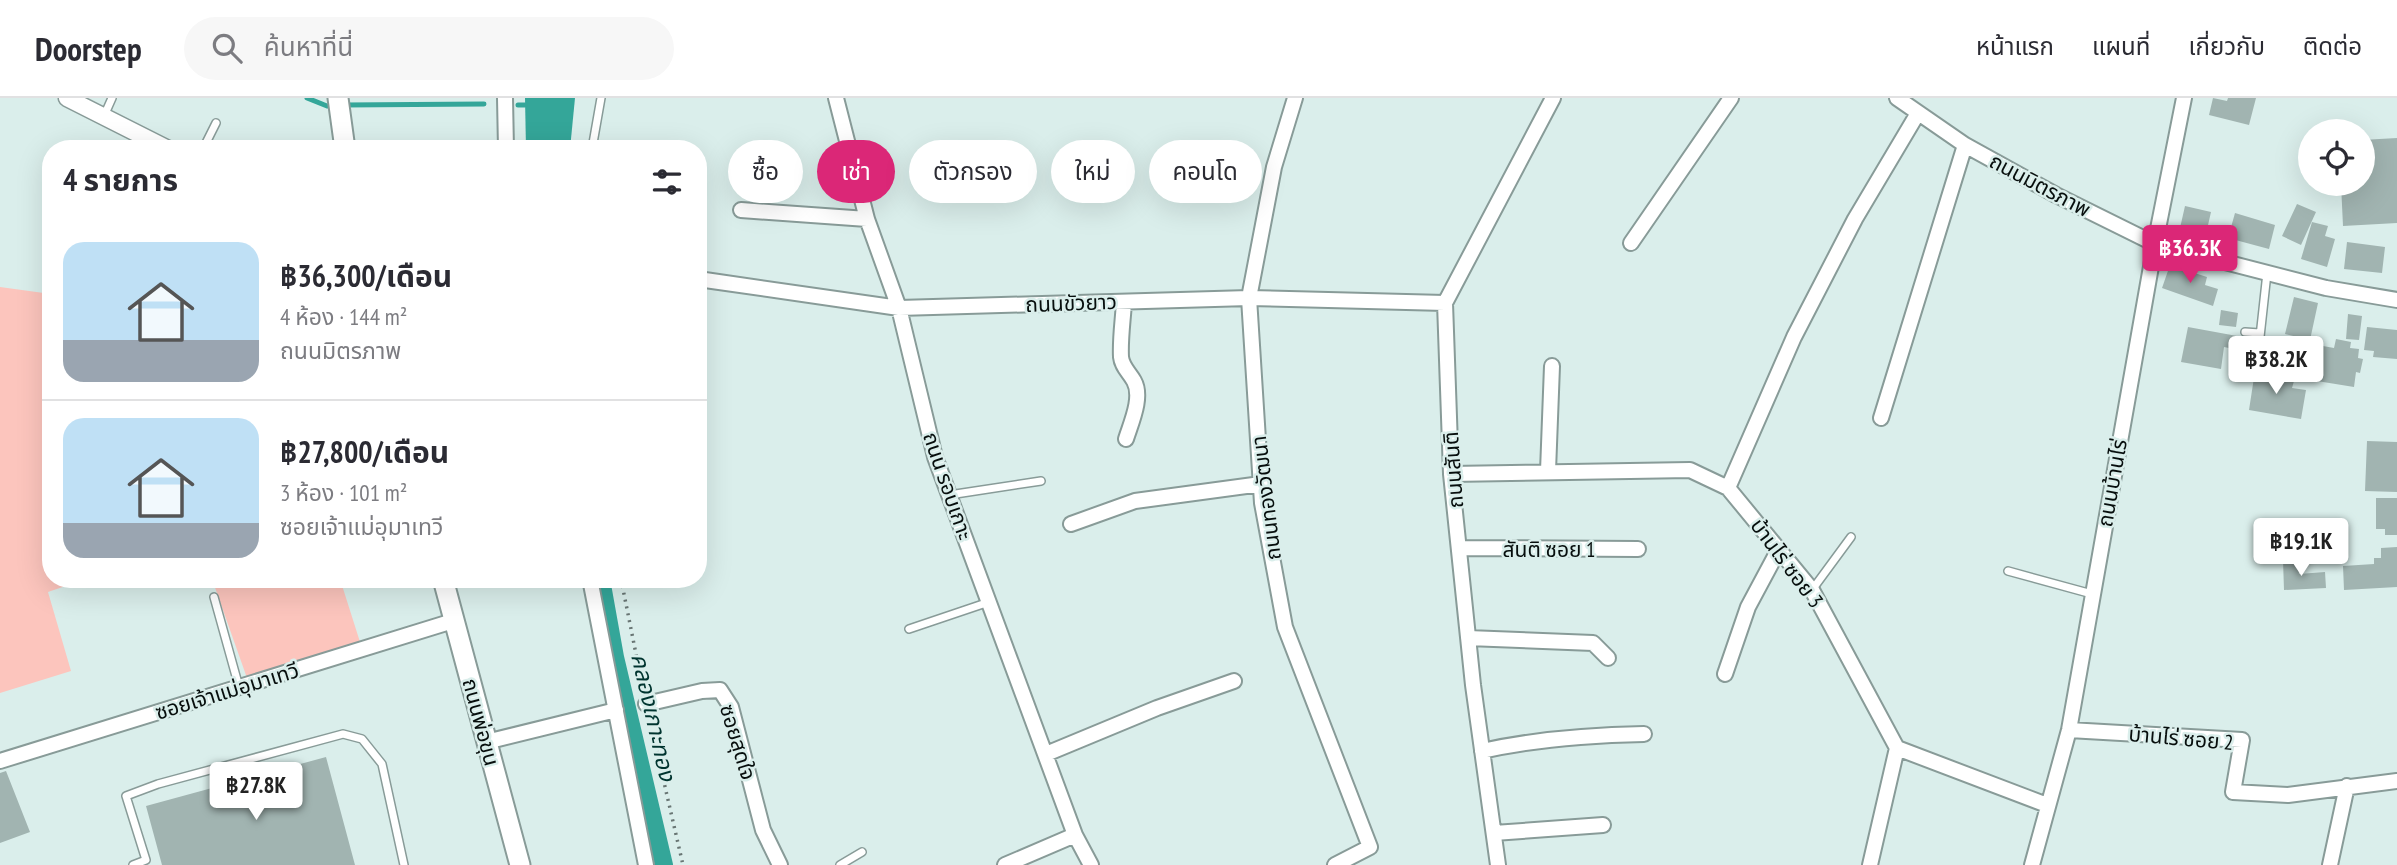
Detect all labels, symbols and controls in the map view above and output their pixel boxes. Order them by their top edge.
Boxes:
search box [184,17,674,80]
text: Doorstep [35,27,142,70]
icon: search [208,29,246,67]
text: ค้นหาที่นี่ [264,30,353,63]
text: หน้าแรก [1976,31,2054,62]
text: แผนที่ [2092,31,2150,62]
text: เกี่ยวกับ [2188,31,2265,62]
text: ติดต่อ [2303,31,2362,62]
map controls [2298,119,2375,196]
button: locate [2298,119,2375,196]
chip: ซื้อ [728,140,803,203]
chip: เช่า [817,140,895,203]
chip: ตัวกรอง [909,140,1037,203]
chip: ใหม่ [1051,140,1135,203]
chip: คอนโด [1149,140,1262,203]
street label: ถนนมิตรภาพ [1985,147,2095,223]
text: 4 รายการ [63,160,178,199]
icon: filters [648,163,686,201]
pin: ฿36.3K [2133,226,2247,285]
text: ฿36.3K [2158,233,2222,262]
text: ฿36,300/เดือน [280,256,452,295]
icon: home [119,270,203,354]
street label: ถนนขัวยาว [1025,288,1117,318]
text: 4 ห้อง · 144 m² [280,302,407,331]
text: ถนนมิตรภาพ [280,336,401,365]
pin: ฿38.2K [2219,336,2333,396]
text: ฿38.2K [2244,344,2308,373]
street label: ถนน รอบเกาะ [917,429,979,543]
street label: ถนนสันติ [1437,431,1469,509]
text: ฿27,800/เดือน [280,432,449,471]
street label: ถนนทองวัฒนา [1245,434,1287,562]
street label: ถนนบ้านไร่ [2091,437,2133,529]
icon: home [119,446,203,530]
text: 3 ห้อง · 101 m² [280,478,407,507]
text: ซอยเจ้าแม่อุมาเทวี [280,512,443,541]
street label: บ้านไร่ ซอย 3 [1745,513,1829,613]
pin: ฿19.1K [2244,518,2358,578]
text: ฿19.1K [2269,526,2333,555]
street label: สันติ ซอย 1 [1503,536,1595,563]
water label: คลองเกาะทอง [625,650,683,785]
street label: ซอยเจ้าแม่อุมาเทวี [152,656,302,726]
street label: ถนนพ่อขุน [456,675,506,769]
street label: ซอยสุดใจ [714,701,762,783]
street label: บ้านไร่ ซอย 2 [2127,720,2235,756]
pin: ฿27.8K [199,762,313,822]
text: ฿27.8K [226,770,286,799]

